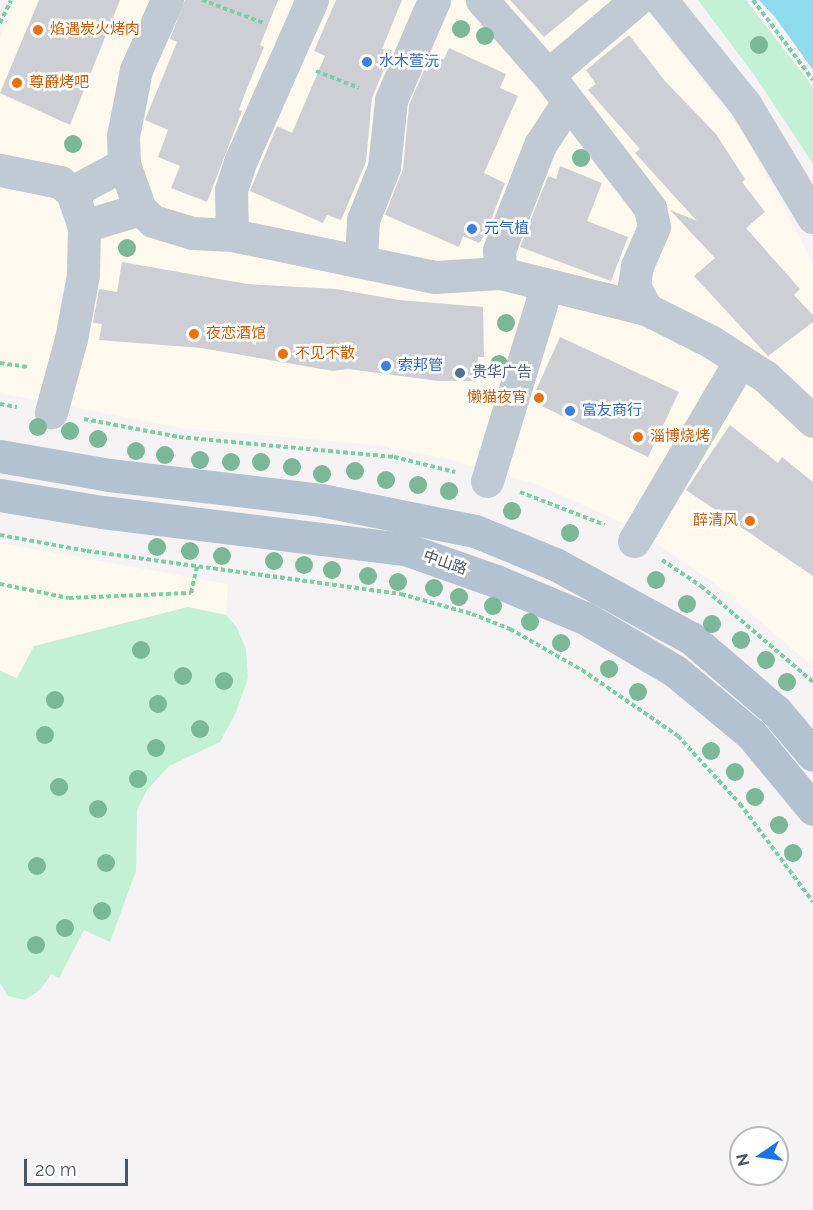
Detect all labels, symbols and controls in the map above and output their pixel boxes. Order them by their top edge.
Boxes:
place label: 焰遇炭火烤肉 [50,21,140,39]
marker: 焰遇炭火烤肉 [31,23,45,37]
place label: 水木萱沅 [379,53,439,71]
marker: 水木萱沅 [360,55,374,69]
place label: 尊爵烤吧 [29,74,89,92]
marker: 尊爵烤吧 [10,76,24,90]
place label: 元气植 [484,220,529,238]
marker: 元气植 [465,222,479,236]
place label: 夜恋酒馆 [206,325,266,343]
marker: 夜恋酒馆 [187,327,201,341]
place label: 不见不散 [295,345,355,363]
marker: 不见不散 [276,347,290,361]
place label: 索邦管 [398,357,443,375]
marker: 索邦管 [379,359,393,373]
place label: 贵华广告 [472,364,532,382]
marker: 贵华广告 [453,366,467,380]
place label: 懒猫夜宵 [467,389,527,407]
marker: 懒猫夜宵 [532,391,546,405]
place label: 富友商行 [582,402,642,420]
marker: 富友商行 [563,404,577,418]
place label: 淄博烧烤 [650,428,710,446]
marker: 淄博烧烤 [631,430,645,444]
place label: 醉清风 [693,512,738,530]
marker: 醉清风 [743,514,757,528]
street label: 中山路 [421,547,469,579]
north arrow [729,1126,789,1186]
scale bar [27,1147,130,1185]
text: N [732,1152,754,1168]
text: 20 m [35,1159,77,1180]

